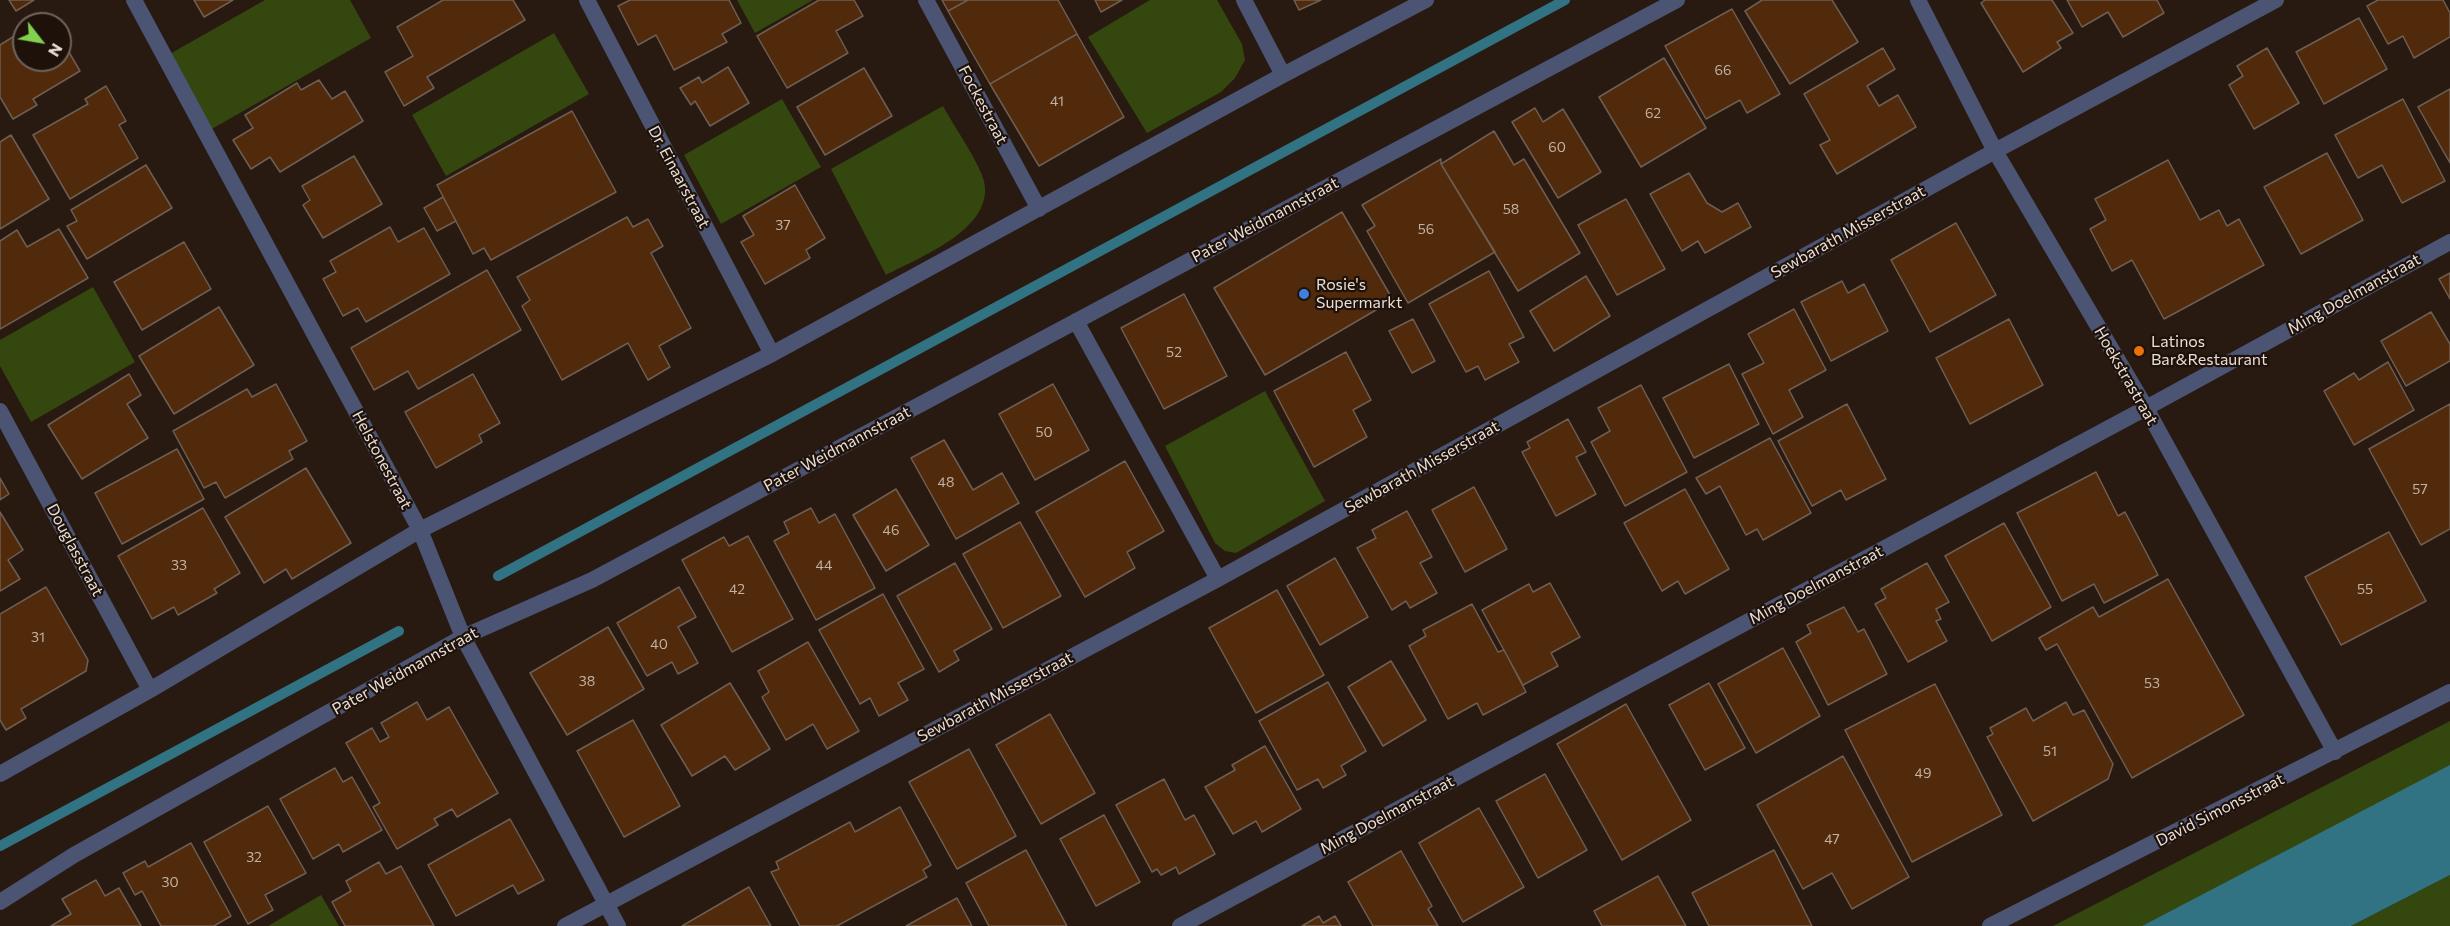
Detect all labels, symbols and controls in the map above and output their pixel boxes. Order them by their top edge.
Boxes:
north arrow [12,12,72,72]
text: N [45,40,67,61]
street label: Fockestraat [954,62,1012,148]
house number: 66 [1715,62,1731,78]
house number: 41 [1050,93,1064,109]
house number: 62 [1645,105,1661,121]
street label: Dr. Einaarstraat [644,123,714,231]
house number: 60 [1548,139,1566,155]
street label: Pater Weidmannstraat [1188,173,1342,267]
street label: Sewbarath Misserstraat [1767,182,1929,282]
house number: 58 [1503,201,1519,217]
house number: 37 [775,217,791,233]
house number: 56 [1418,221,1434,237]
street label: Ming Doelmanstraat [2284,249,2424,339]
place label: Rosie's Supermarkt [1316,275,1403,313]
marker: Rosie's Supermarkt [1297,287,1311,301]
street label: Hoekstrastraat [2090,323,2162,429]
place label: Latinos Bar&Restaurant [2151,332,2268,370]
house number: 52 [1166,344,1182,360]
marker: Latinos Bar&Restaurant [2132,344,2146,358]
street label: Pater Weidmannstraat [760,402,914,496]
street label: Helstonestraat [348,408,416,512]
street label: Sewbarath Misserstraat [1341,417,1503,517]
house number: 50 [1035,424,1053,440]
house number: 48 [938,474,954,490]
house number: 57 [2412,481,2428,497]
street label: Douglasstraat [43,500,107,600]
house number: 46 [883,522,899,538]
street label: Ming Doelmanstraat [1746,542,1886,628]
house number: 33 [171,557,187,573]
house number: 44 [816,557,832,573]
house number: 42 [729,581,745,597]
house number: 55 [2357,581,2373,597]
street label: Pater Weidmannstraat [329,623,481,719]
house number: 31 [31,629,45,645]
house number: 40 [650,636,668,652]
street label: Sewbarath Misserstraat [914,648,1076,746]
house number: 38 [579,673,595,689]
house number: 53 [2144,675,2160,691]
house number: 51 [2043,743,2057,759]
house number: 49 [1915,765,1931,781]
street label: David Simonsstraat [2153,769,2287,851]
street label: Ming Doelmanstraat [1317,772,1457,858]
house number: 47 [1824,831,1840,847]
house number: 32 [246,849,262,865]
house number: 30 [161,874,179,890]

